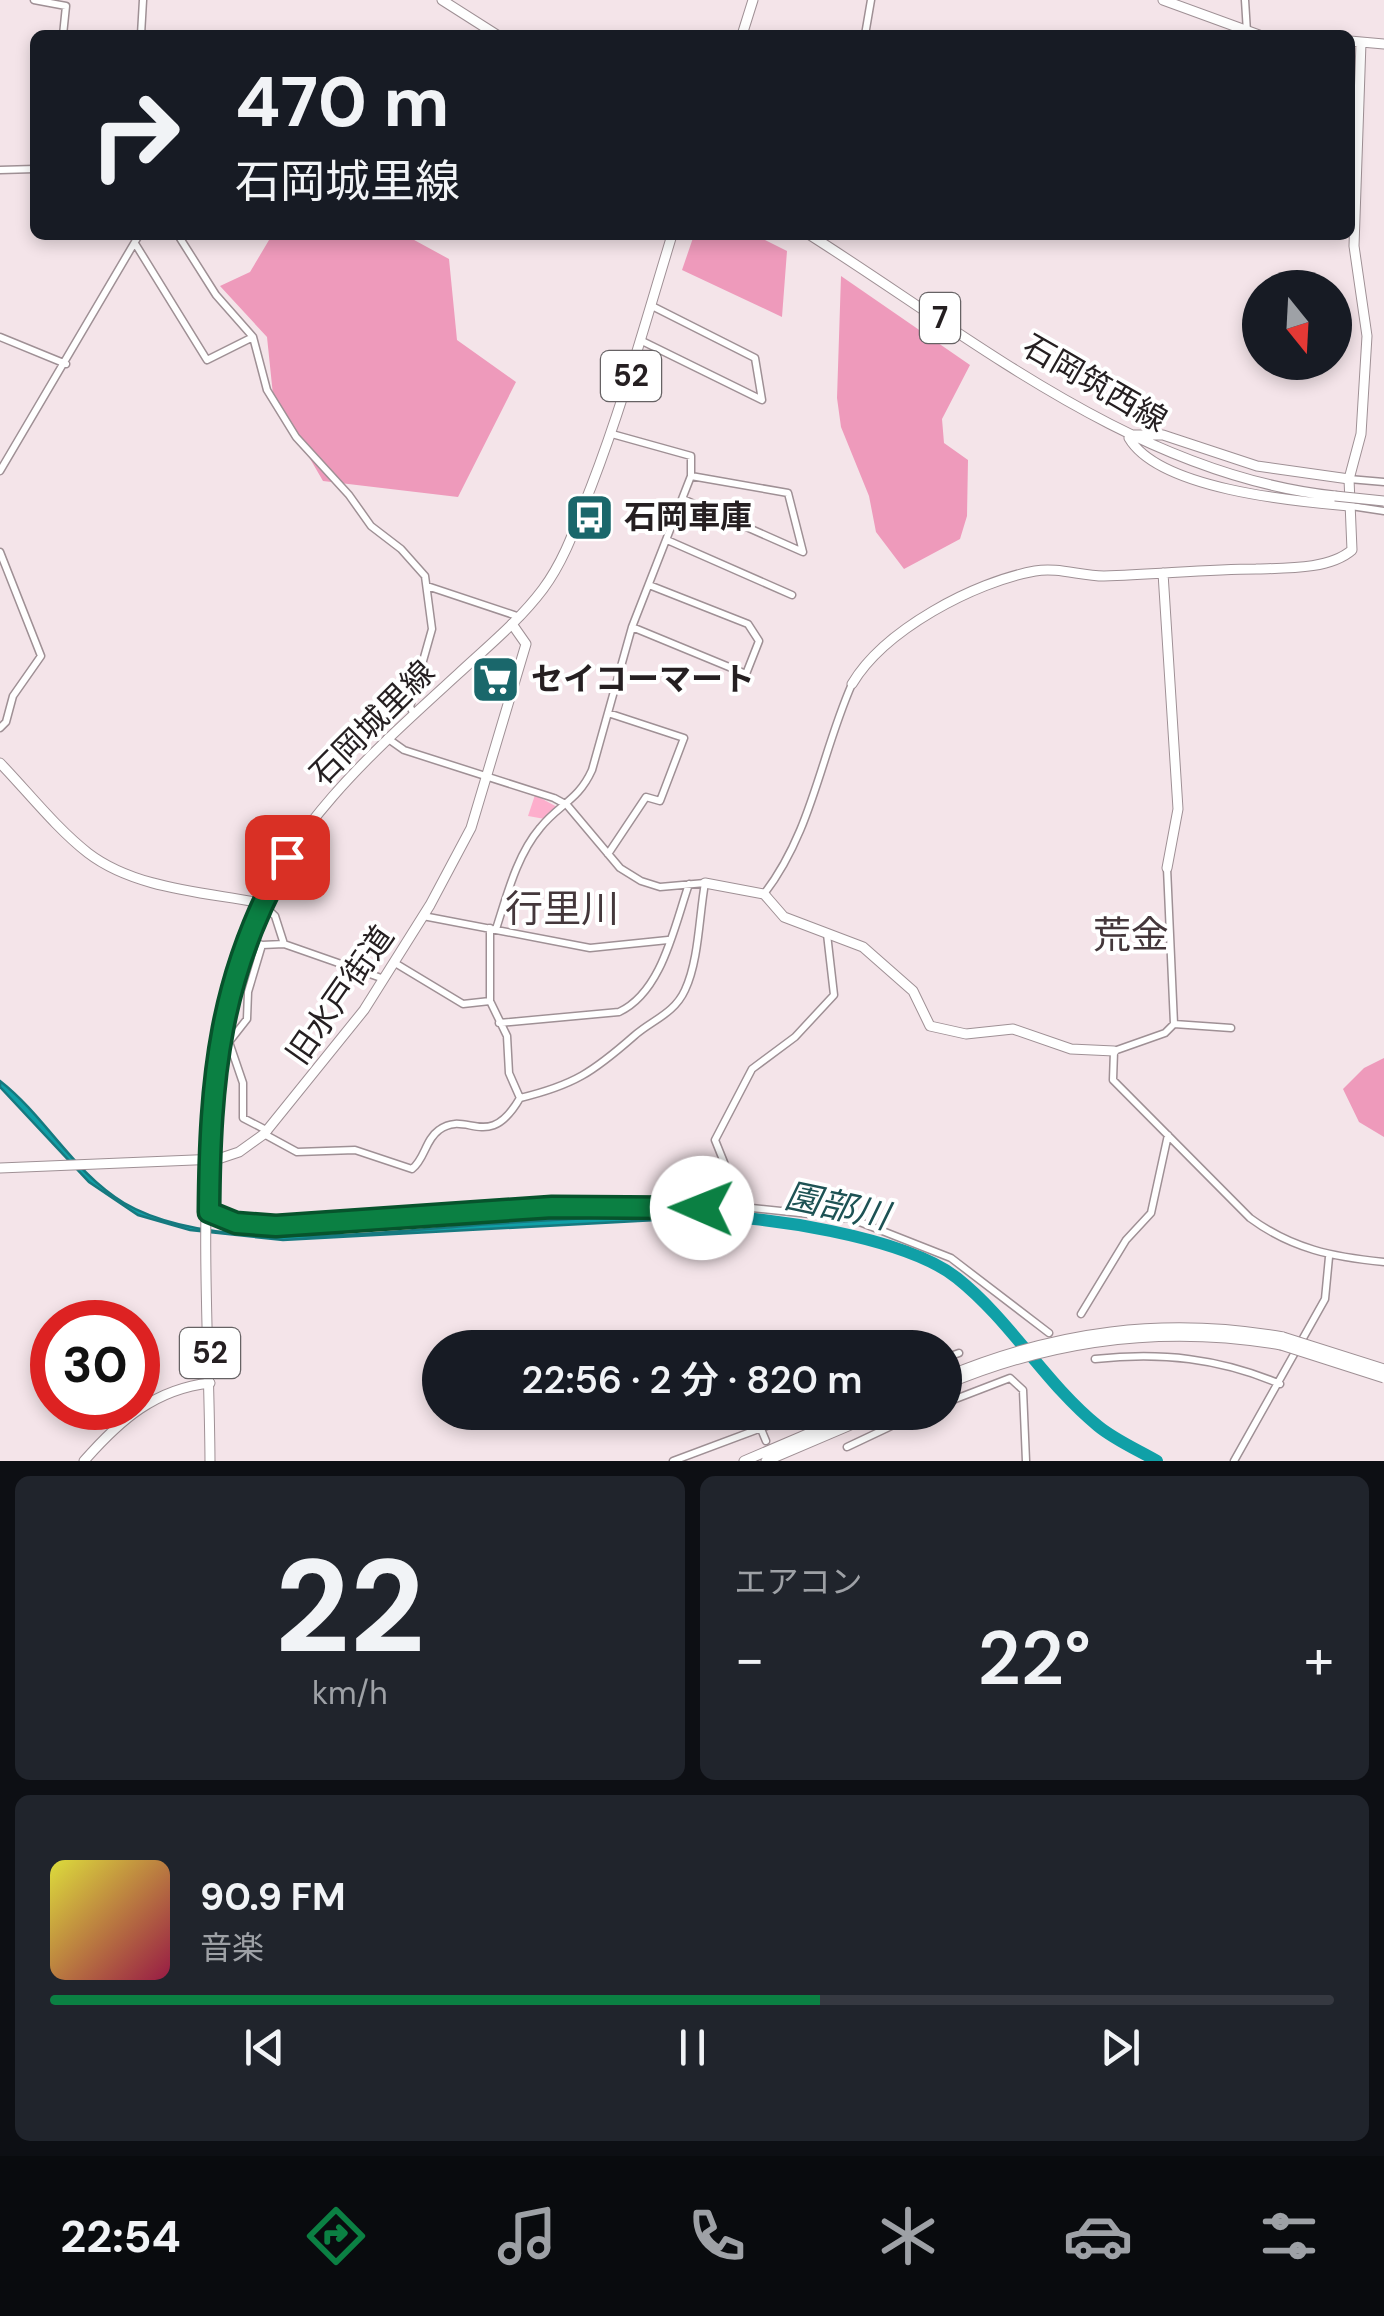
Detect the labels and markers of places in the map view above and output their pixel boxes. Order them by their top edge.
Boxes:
bus stop icon: 石岡車庫 [563,491,615,543]
place label: 石岡車庫 [624,496,752,538]
supermarket icon: セイコーマート [470,653,522,705]
place label: セイコーマート [531,658,755,700]
pin [245,815,330,900]

